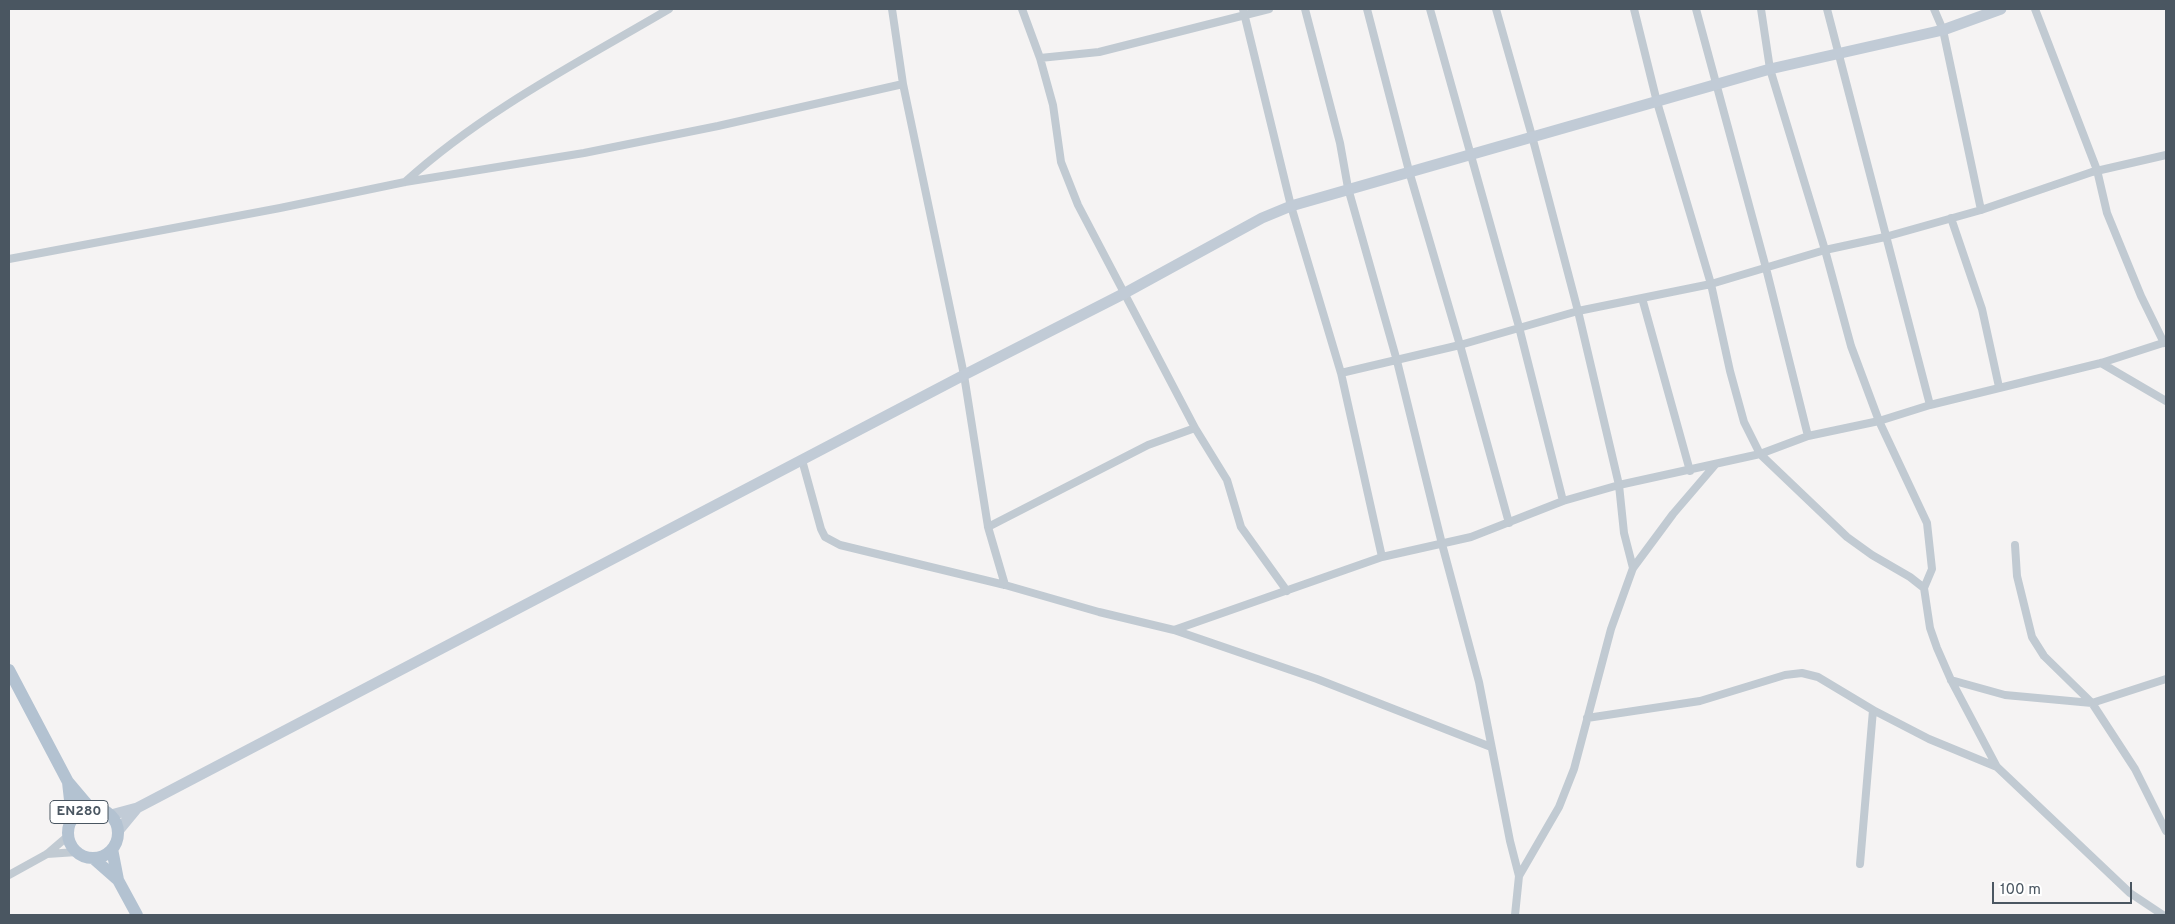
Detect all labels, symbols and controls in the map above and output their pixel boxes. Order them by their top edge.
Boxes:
road number: EN280 [50,800,108,824]
scale bar [1995,872,2135,904]
text: 100 m [2000,881,2041,900]

